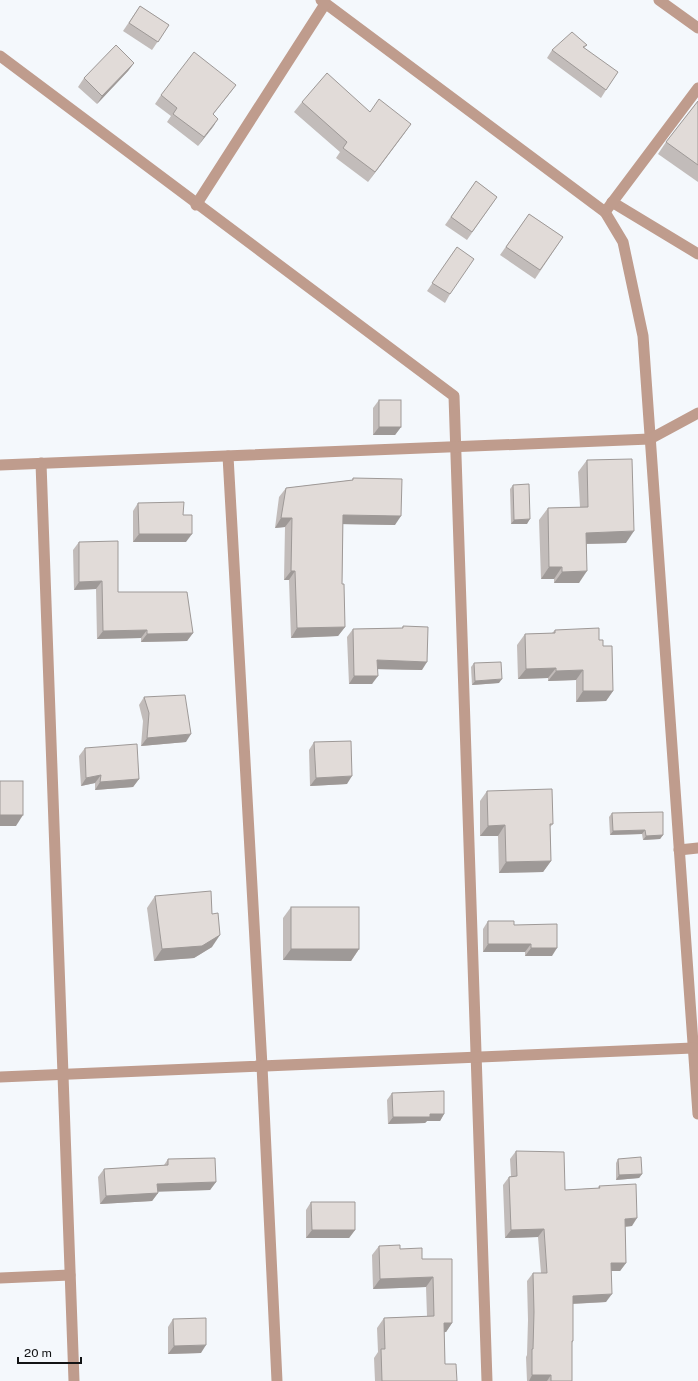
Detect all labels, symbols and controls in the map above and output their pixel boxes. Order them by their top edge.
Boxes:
scale bar [18,1339,81,1365]
text: 20 m [24,1346,52,1360]

